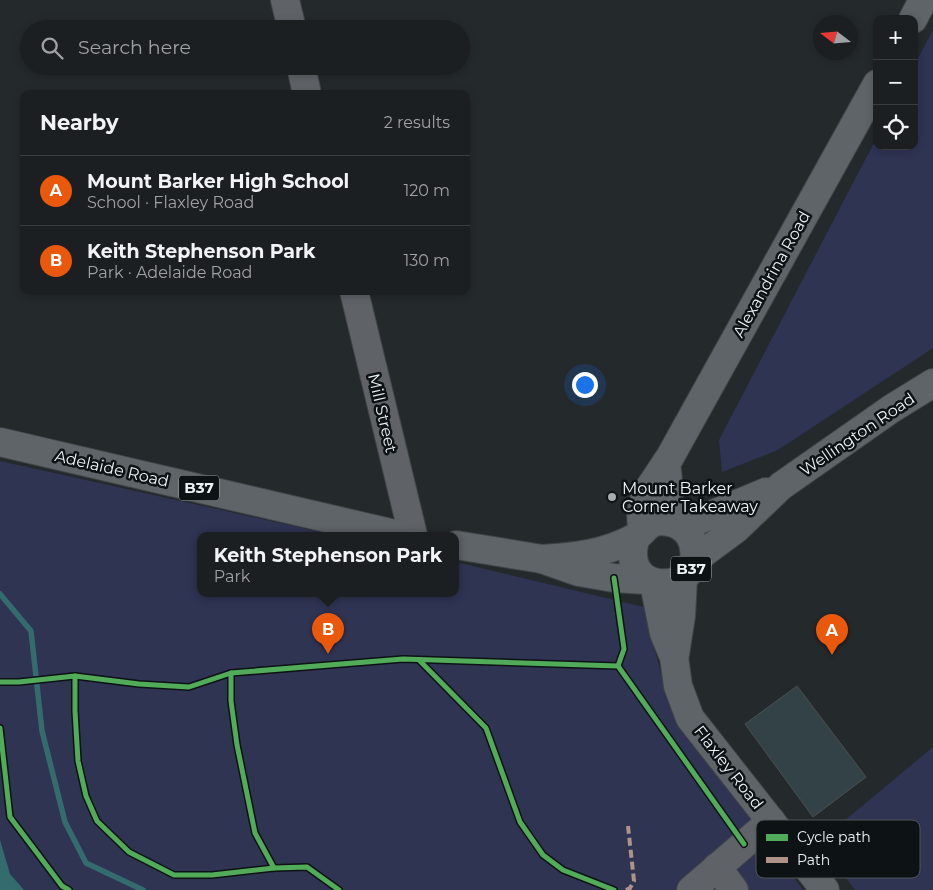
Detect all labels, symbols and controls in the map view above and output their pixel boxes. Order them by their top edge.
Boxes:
north arrow [813,15,858,60]
map controls [873,15,918,150]
button: + [873,15,918,60]
search box [20,20,470,75]
icon: search [38,34,66,62]
text: Search here [78,36,191,59]
button: − [873,60,918,105]
button: locate [873,105,918,150]
text: Nearby [40,110,119,135]
text: 2 results [384,113,450,132]
text: Mount Barker High School [87,170,349,193]
text: A [50,181,62,200]
text: 120 m [403,181,450,200]
text: School · Flaxley Road [87,193,254,212]
street label: Alexandrina Road [729,208,814,341]
text: Keith Stephenson Park [87,240,316,263]
text: B [50,251,62,270]
text: 130 m [403,251,450,270]
text: Park · Adelaide Road [87,263,252,282]
street label: Mill Street [364,372,401,455]
your location [572,372,598,398]
street label: Wellington Road [796,389,918,480]
street label: Adelaide Road [53,446,171,491]
road number: B37 [179,476,219,500]
place label: Mount Barker Corner Takeaway [622,479,758,516]
marker: Mount Barker Corner Takeaway [606,491,618,503]
popup [197,532,459,597]
text: Keith Stephenson Park [214,544,442,567]
road number: B37 [671,556,711,582]
text: Park [214,567,250,586]
pin: B [312,613,344,654]
pin: A [816,614,848,655]
street label: Flaxley Road [690,722,767,813]
legend [756,820,920,878]
text: Cycle path [797,828,871,846]
text: Path [797,851,830,869]

